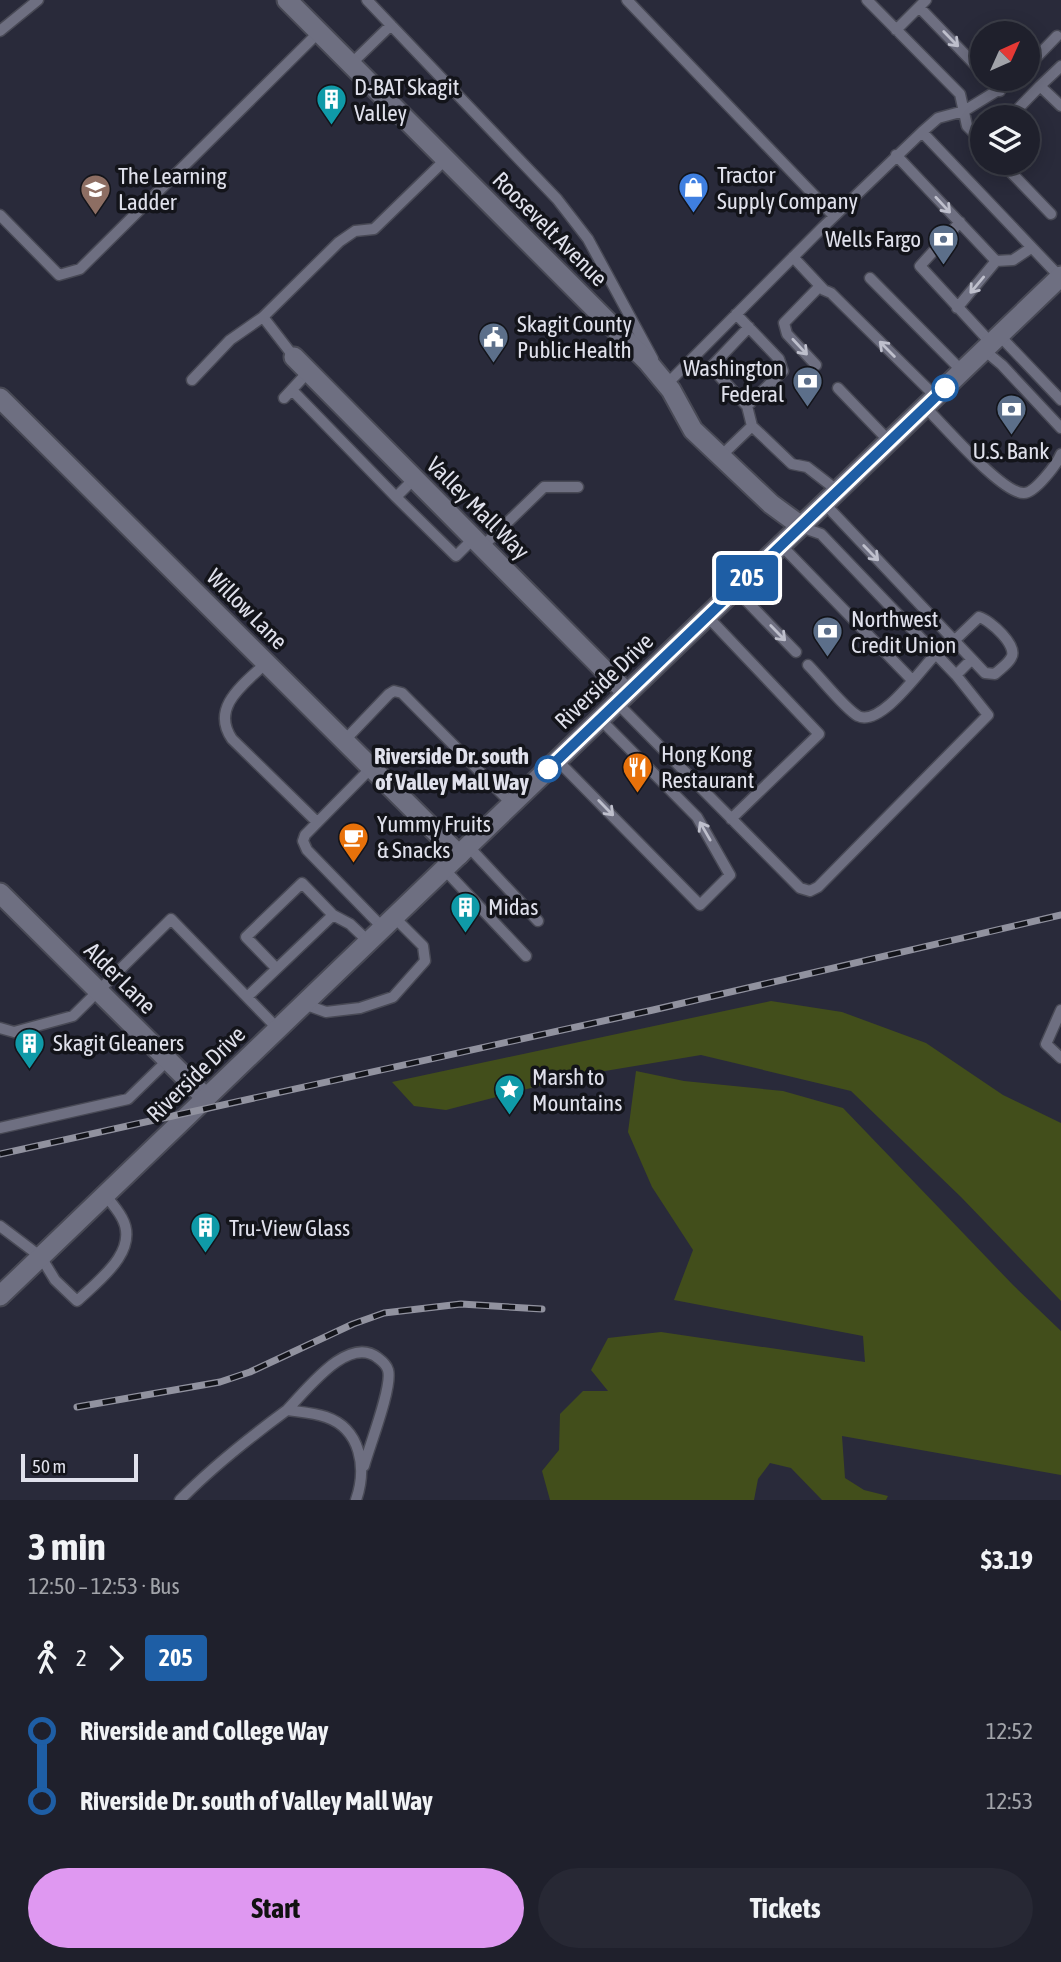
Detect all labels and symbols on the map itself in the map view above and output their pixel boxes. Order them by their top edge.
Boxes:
north arrow [970,21,1040,91]
one-way arrow [942,30,959,47]
place label: D-BAT Skagit Valley [354,74,459,126]
building icon: D-BAT Skagit Valley [314,83,348,127]
place label: Tractor Supply Company [717,162,858,214]
place label: The Learning Ladder [118,163,227,215]
street label: Roosevelt Avenue [488,167,612,291]
shop icon: Tractor Supply Company [677,171,711,215]
school or university icon: The Learning Ladder [78,172,112,216]
one-way arrow [935,196,952,213]
bank icon: Wells Fargo [927,222,961,266]
place label: Wells Fargo [825,226,921,252]
one-way arrow [969,275,985,293]
place label: Skagit County Public Health [517,311,632,363]
public building icon: Skagit County Public Health [477,320,511,364]
one-way arrow [791,338,808,355]
one-way arrow [879,340,896,357]
place label: Washington Federal [683,355,784,407]
bank icon: Washington Federal [790,364,824,408]
unlabelled marker [932,375,958,401]
bank icon: U.S. Bank [994,393,1028,437]
place label: U.S. Bank [973,438,1049,464]
street label: Valley Mall Way [422,452,534,564]
one-way arrow [863,544,879,562]
line badge: 205 [707,555,787,601]
street label: Willow Lane [202,564,292,654]
place label: Northwest Credit Union [851,606,956,658]
bank icon: Northwest Credit Union [811,615,845,659]
one-way arrow [769,624,786,641]
street label: Riverside Drive [550,628,658,734]
place label: Hong Kong Restaurant [661,741,754,793]
place label: Riverside Dr. south of Valley Mall Way [374,743,530,795]
restaurant icon: Hong Kong Restaurant [621,750,655,794]
marker: Riverside Dr. south of Valley Mall Way [535,756,561,782]
one-way arrow [598,799,615,816]
place label: Yummy Fruits & Snacks [377,811,491,863]
cafe icon: Yummy Fruits & Snacks [337,820,371,864]
one-way arrow [698,822,712,842]
building icon: Midas [448,890,482,934]
place label: Midas [488,894,538,920]
street label: Alder Lane [79,937,161,1019]
street label: Riverside Drive [142,1021,250,1127]
building icon: Skagit Gleaners [13,1026,47,1070]
place label: Skagit Gleaners [53,1030,184,1056]
place label: Marsh to Mountains [532,1064,622,1116]
place icon: Marsh to Mountains [492,1073,526,1117]
building icon: Tru-View Glass [189,1211,223,1255]
place label: Tru-View Glass [229,1215,350,1241]
scale bar [21,1451,138,1483]

